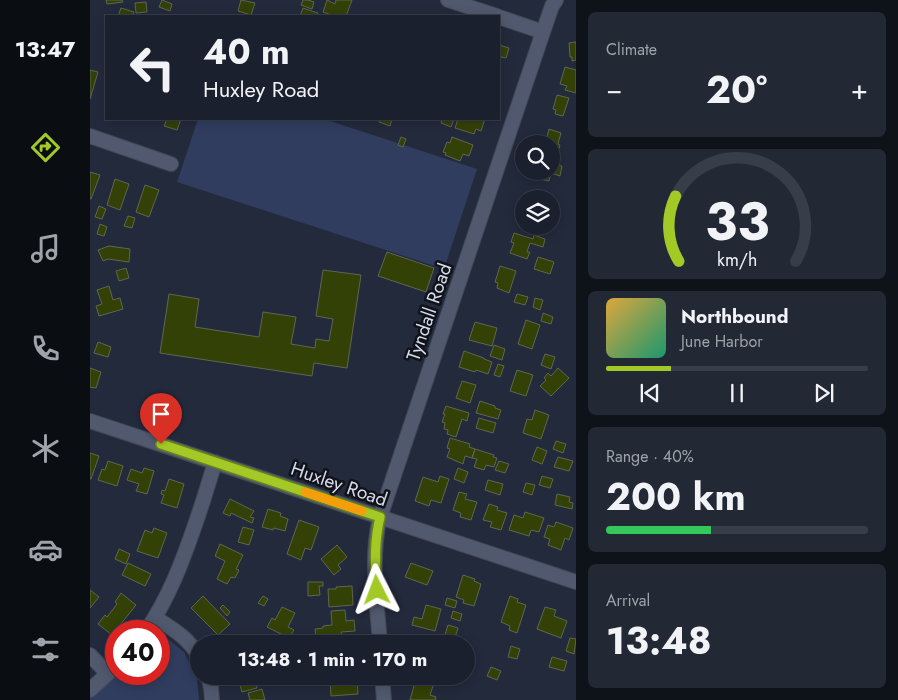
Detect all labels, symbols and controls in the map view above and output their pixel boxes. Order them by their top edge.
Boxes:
text: 40 m [203,27,290,77]
text: 13:47 [15,33,75,65]
icon: left [120,35,185,100]
text: Climate [606,38,657,61]
text: 20° [706,62,767,117]
text: − [606,69,623,110]
text: + [851,69,868,110]
text: Huxley Road [203,73,319,105]
icon: directions [28,130,63,165]
map controls [515,135,560,235]
button: search [515,135,560,180]
text: 33 [705,184,769,260]
button: layers [515,190,560,235]
icon: music [28,231,63,266]
text: km/h [717,247,757,273]
street label: Tyndall Road [400,259,458,365]
text: Northbound [681,303,788,330]
text: June Harbor [681,330,763,353]
icon: phone [28,331,63,366]
icon: previous [636,379,664,407]
icon: pause [723,379,751,407]
icon: next [810,379,838,407]
pin [140,393,182,444]
icon: arrive [147,400,175,428]
icon: climate [28,431,63,466]
text: Range · 40% [606,445,694,468]
street label: Huxley Road [287,455,391,513]
text: 200 km [606,469,746,524]
icon: car [28,532,63,567]
position arrow [350,563,402,615]
text: Arrival [606,589,650,612]
text: 13:48 [606,613,712,668]
speed limit sign: 40 [105,620,170,685]
icon: filters [28,632,63,667]
text: 13:48 · 1 min · 170 m [238,646,427,673]

